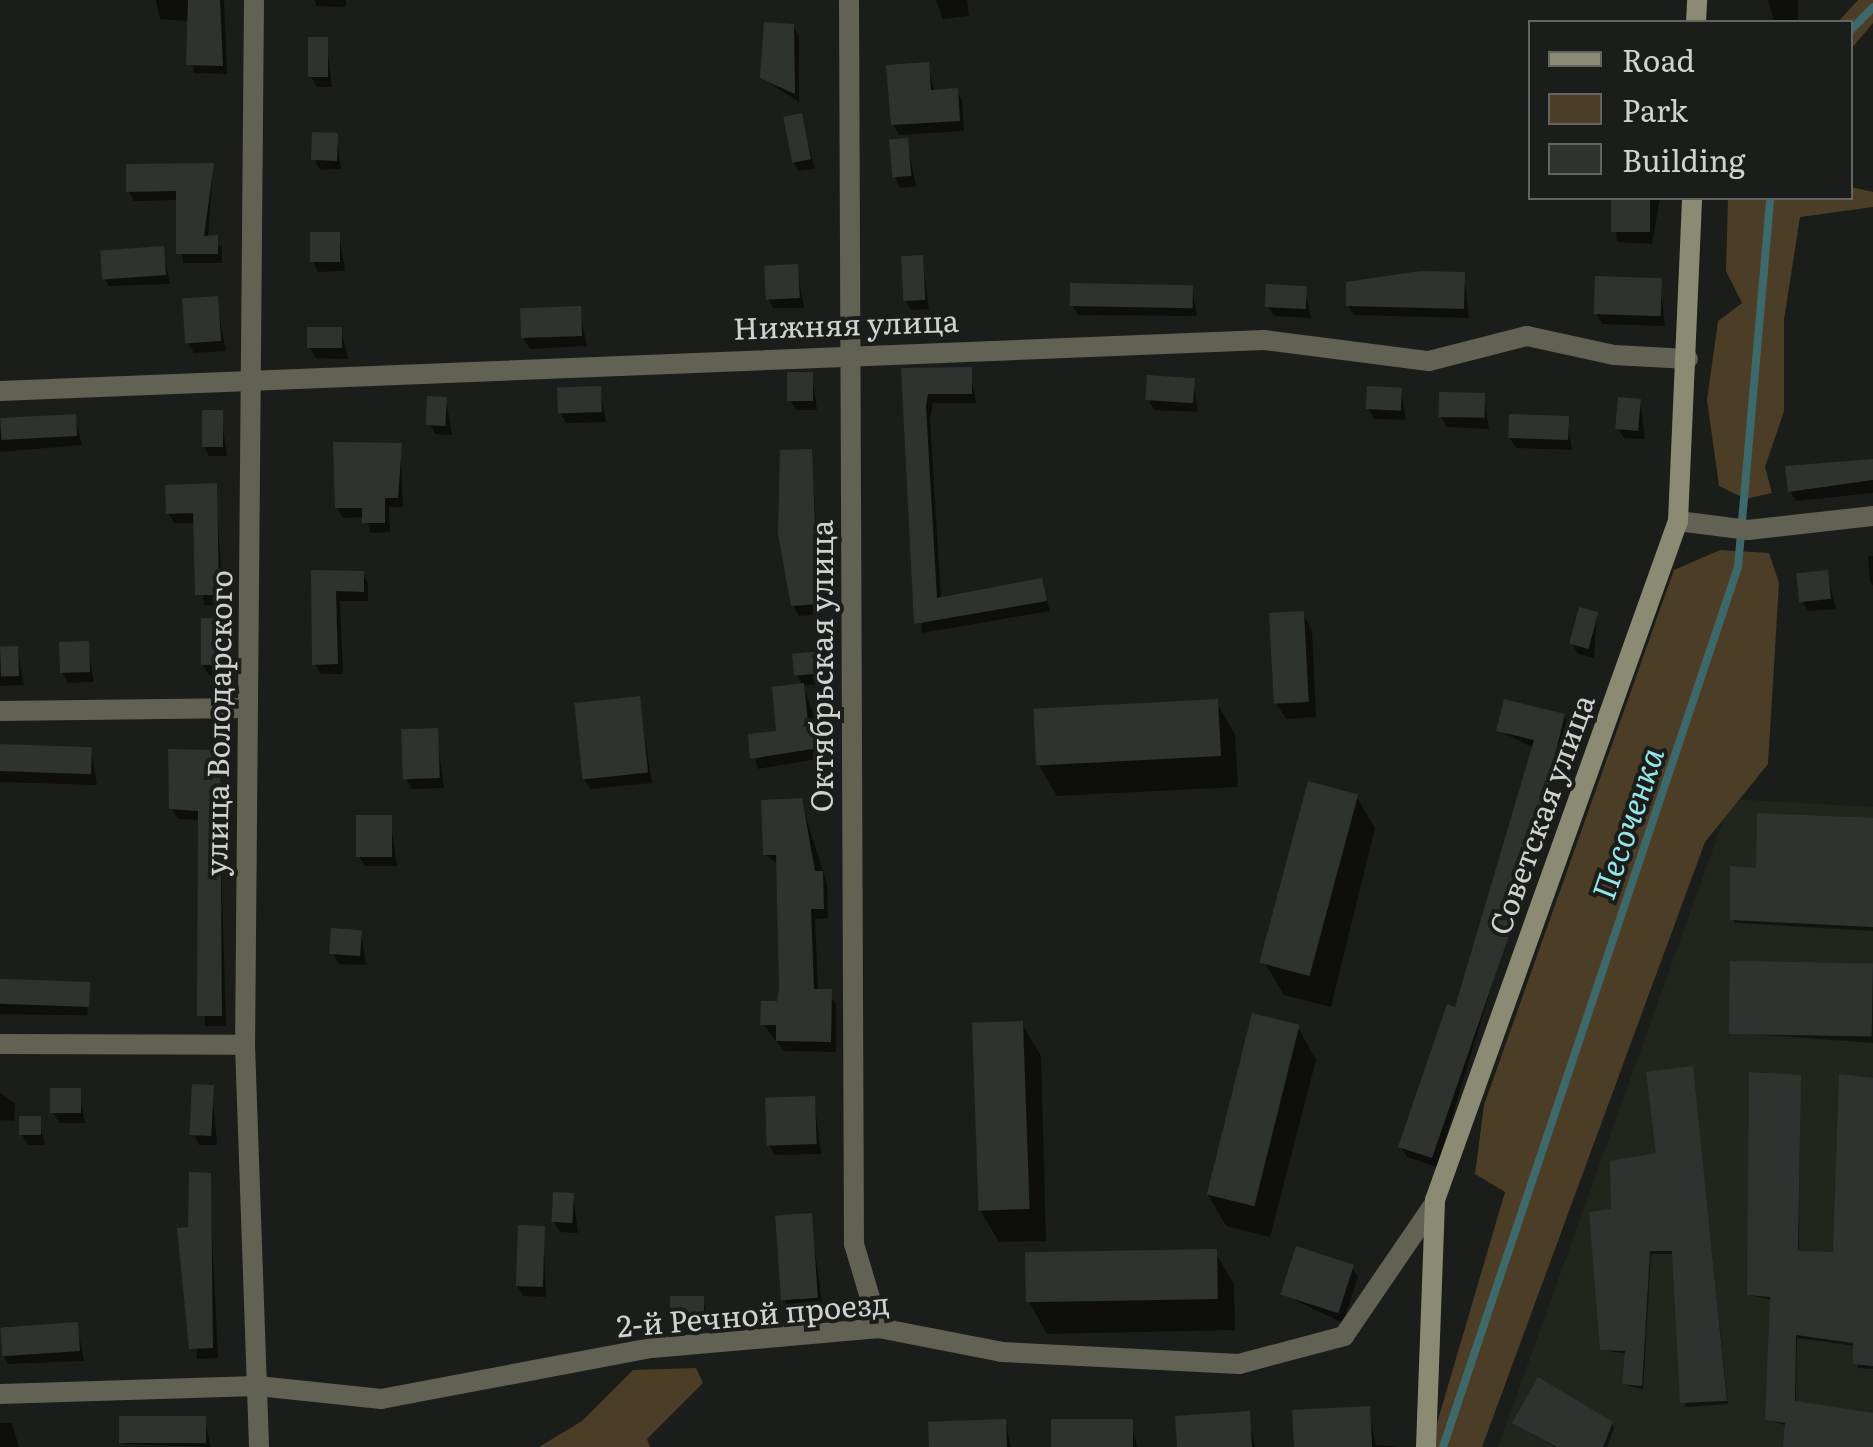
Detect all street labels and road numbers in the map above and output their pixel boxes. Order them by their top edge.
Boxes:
street label: Нижняя улица [733,301,959,345]
street label: Октябрьская улица [802,520,838,812]
street label: улица Володарского [196,570,238,876]
street label: Советская улица [1480,689,1600,939]
street label: 2-й Речной проезд [615,1283,891,1343]

